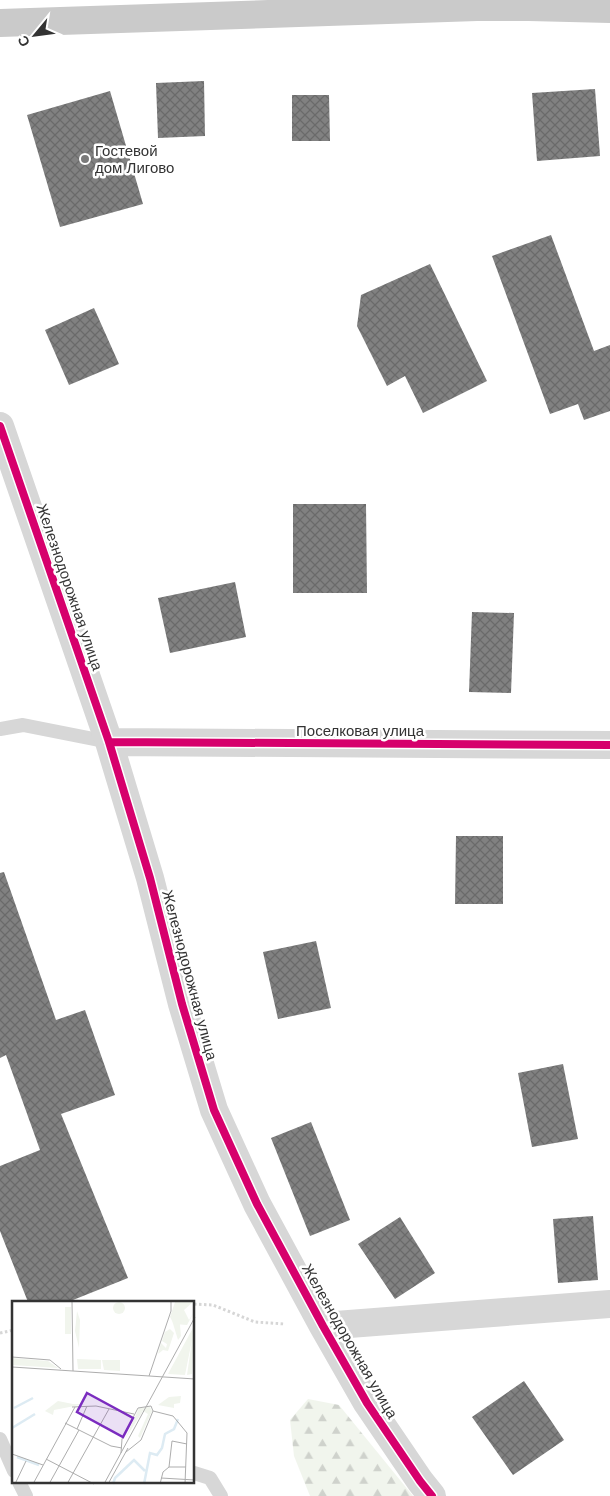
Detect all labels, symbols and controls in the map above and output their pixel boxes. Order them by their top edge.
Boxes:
north arrow [10,10,60,60]
text: С [14,33,33,50]
place label: Гостевой дом Лигово [95,142,174,176]
marker: Гостевой дом Лигово [79,153,91,165]
street label: Железнодорожная улица [33,501,107,673]
street label: Поселковая улица [296,722,425,739]
street label: Железнодорожная улица [159,888,221,1062]
street label: Железнодорожная улица [299,1261,402,1422]
inset map [12,1301,195,1484]

